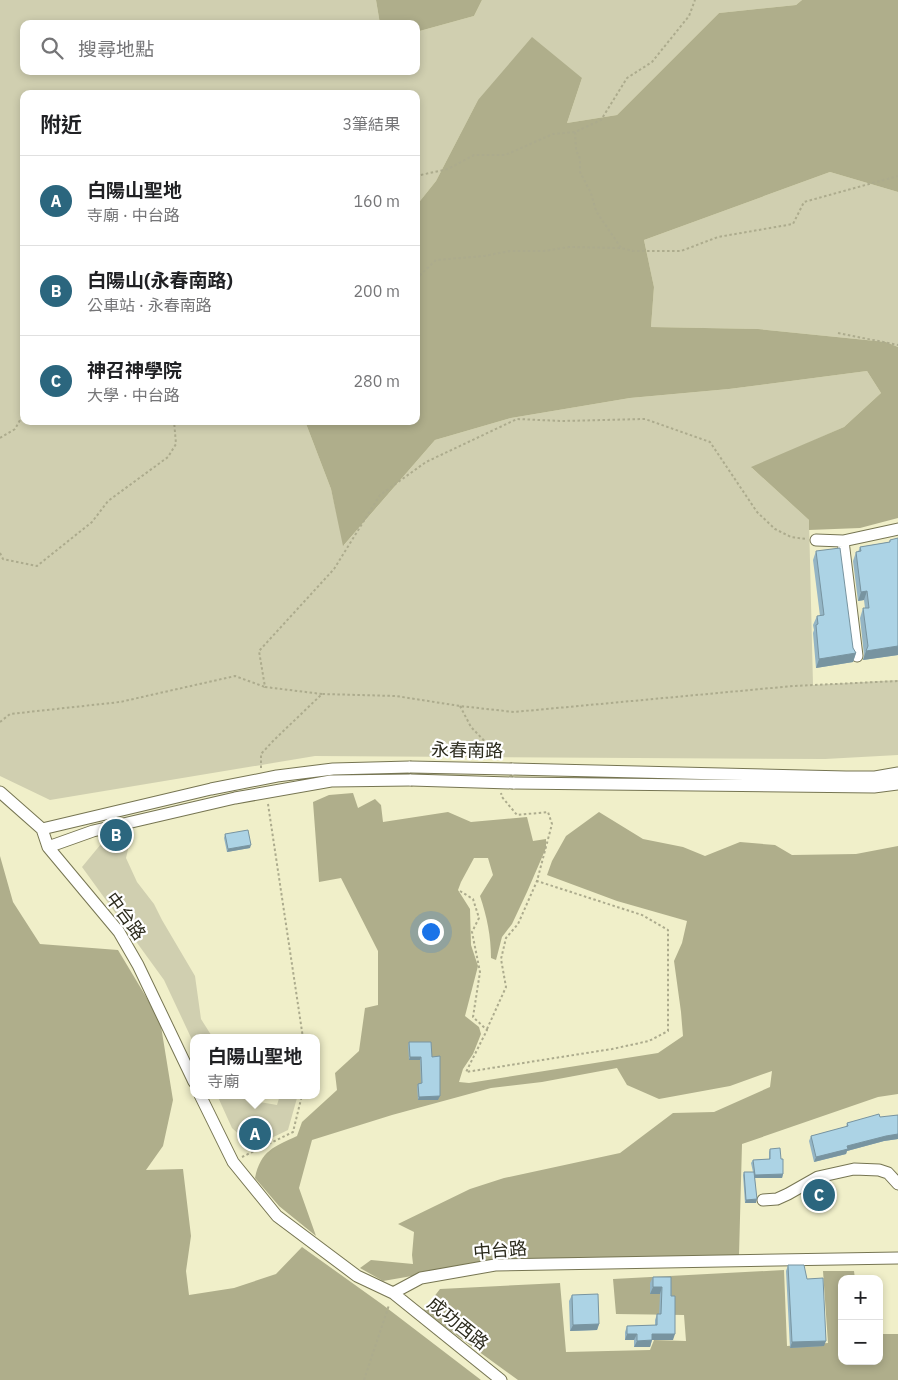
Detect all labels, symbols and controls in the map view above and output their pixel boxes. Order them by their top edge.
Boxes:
search box [20,20,420,75]
icon: search [38,34,66,62]
text: 搜尋地點 [78,37,154,61]
text: 附近 [40,110,82,138]
text: 3筆結果 [342,114,400,134]
text: 白陽山聖地 [87,178,182,202]
text: A [51,191,61,211]
text: 160 m [353,191,400,211]
text: 寺廟 · 中台路 [87,205,180,225]
text: 白陽山(永春南路) [87,268,233,292]
text: B [51,281,61,301]
text: 200 m [353,281,400,301]
text: 公車站 · 永春南路 [87,295,212,315]
text: 神召神學院 [87,358,182,382]
text: C [51,371,61,391]
text: 280 m [353,371,400,391]
text: 大學 · 中台路 [87,385,180,405]
street label: 永春南路 [431,738,503,762]
pin: B [100,816,132,854]
street label: 中台路 [101,887,151,945]
your location [418,919,444,945]
popup [190,1034,320,1099]
text: 白陽山聖地 [207,1044,303,1068]
text: 寺廟 [207,1071,240,1091]
pin: A [239,1115,271,1153]
pin: C [803,1176,835,1214]
street label: 中台路 [472,1236,528,1264]
map controls [838,1275,883,1365]
button: + [838,1275,883,1320]
street label: 成功西路 [423,1291,493,1355]
button: − [838,1320,883,1365]

